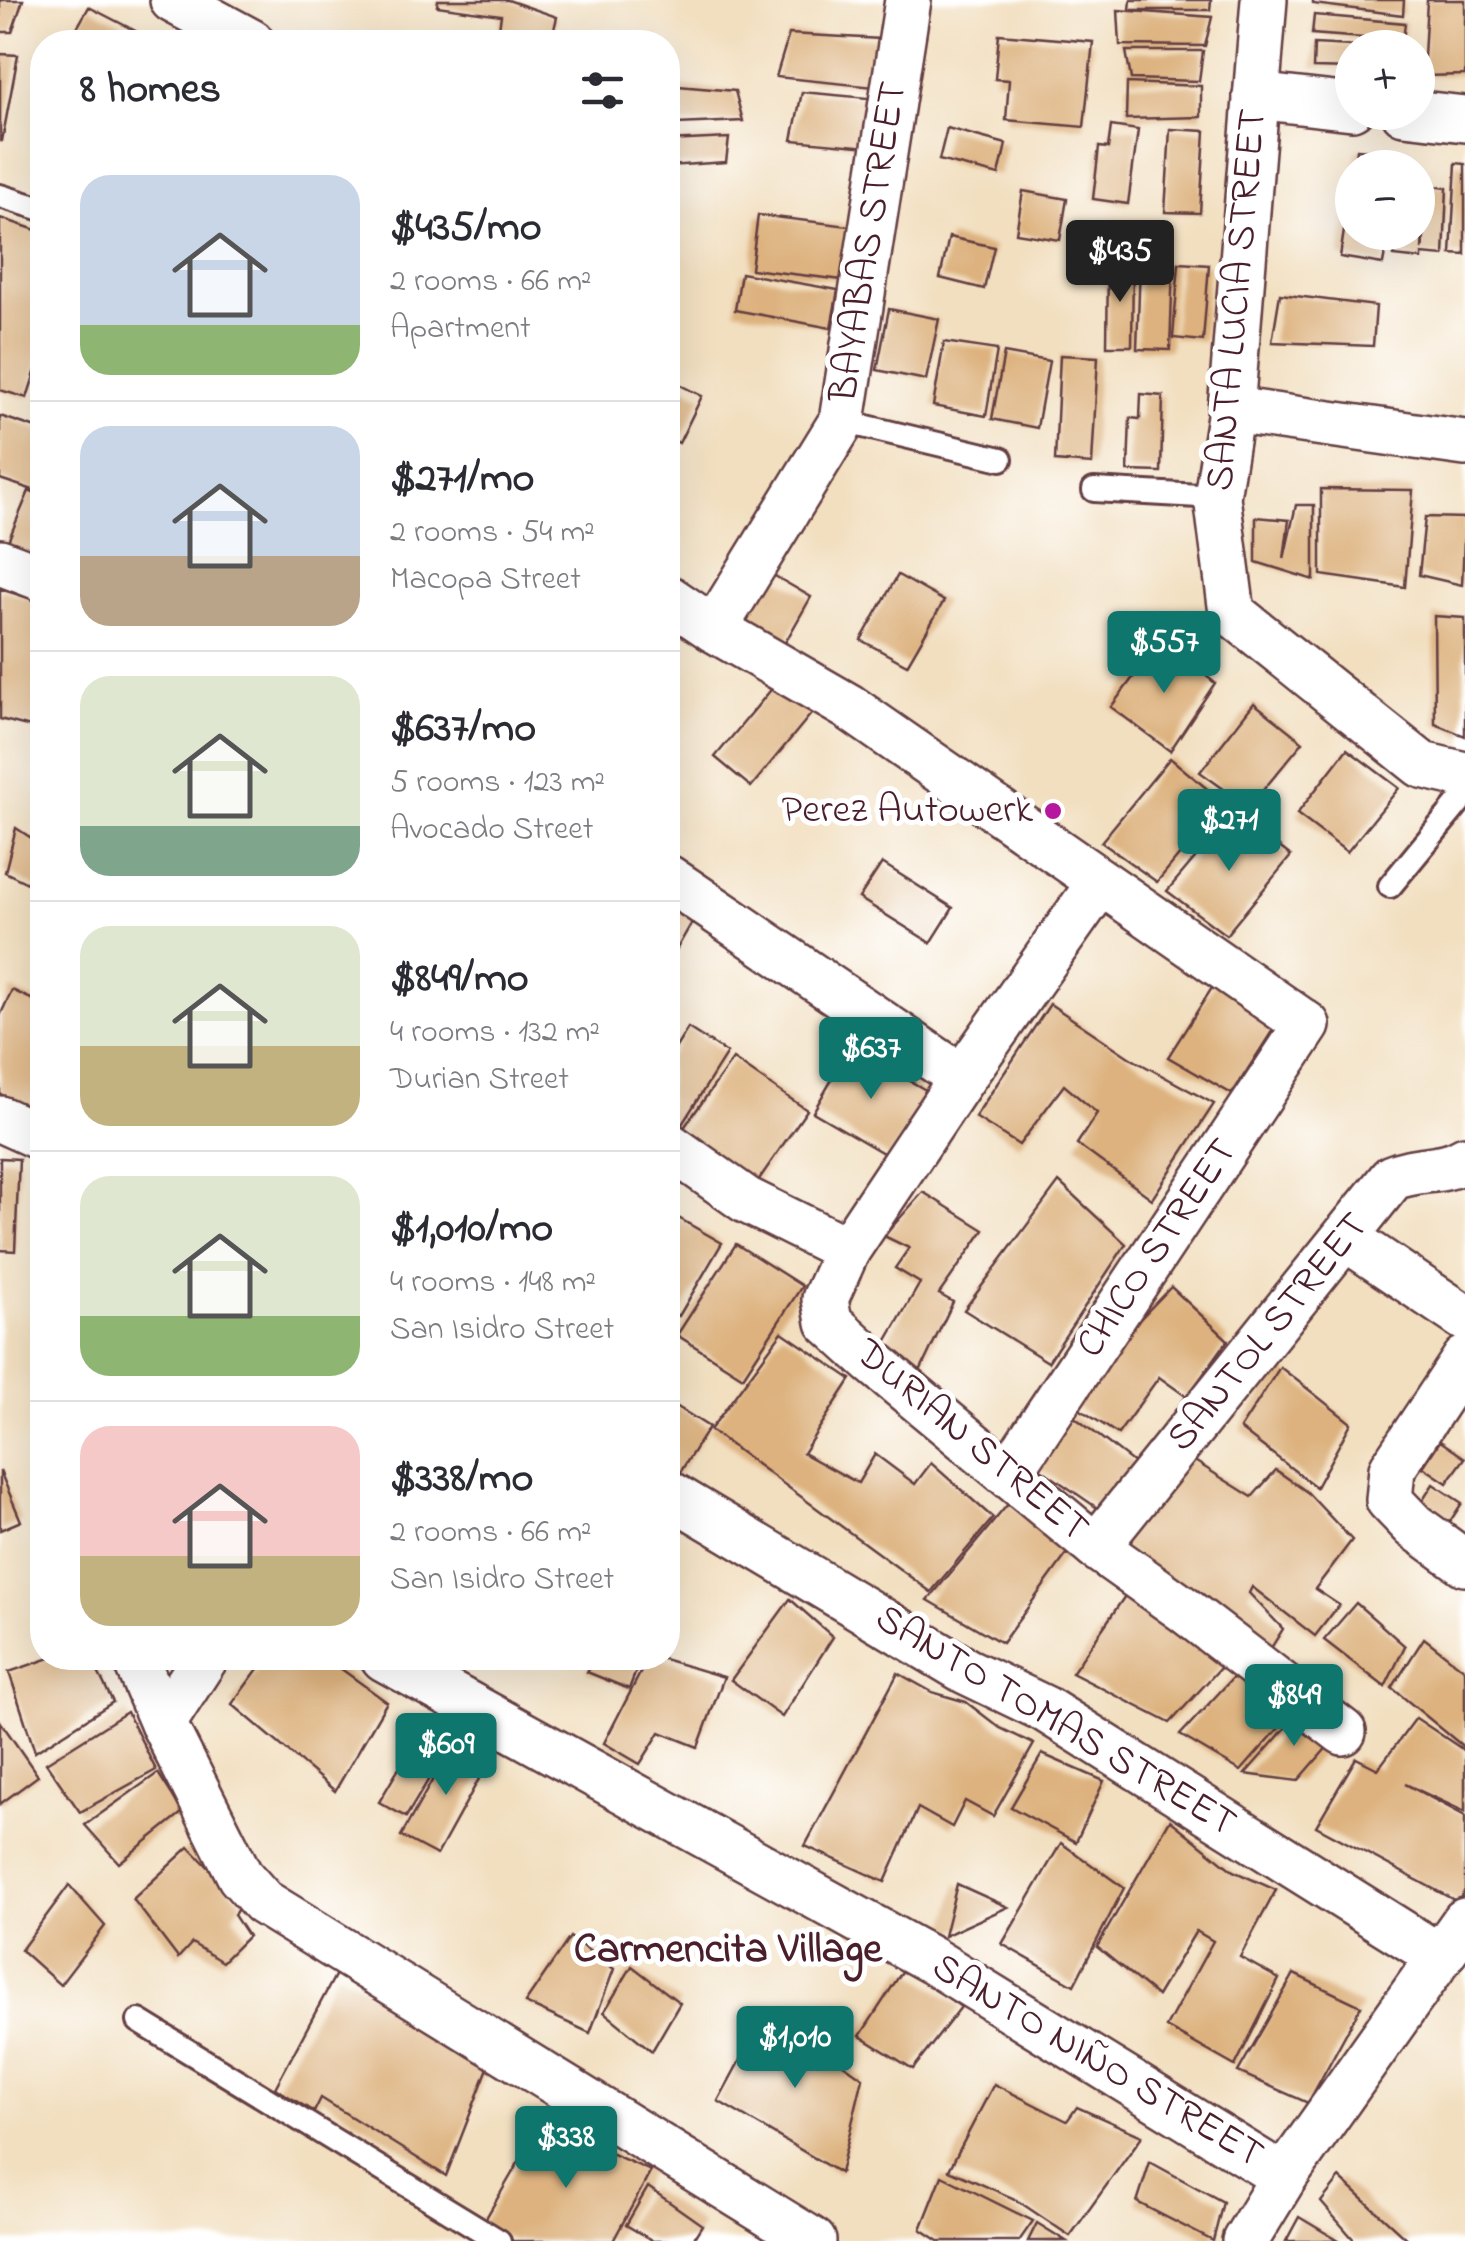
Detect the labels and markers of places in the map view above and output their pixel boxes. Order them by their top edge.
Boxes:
pin: $435 [1061,220,1179,305]
pin: $557 [1105,611,1223,696]
place label: Perez Autowerk [782,782,1033,841]
pin: $271 [1170,789,1288,874]
marker: Perez Autowerk [1042,800,1064,822]
pin: $637 [812,1017,930,1102]
pin: $849 [1235,1664,1353,1749]
pin: $609 [387,1713,505,1798]
pin: $1,010 [714,2006,876,2091]
pin: $338 [507,2106,625,2191]

